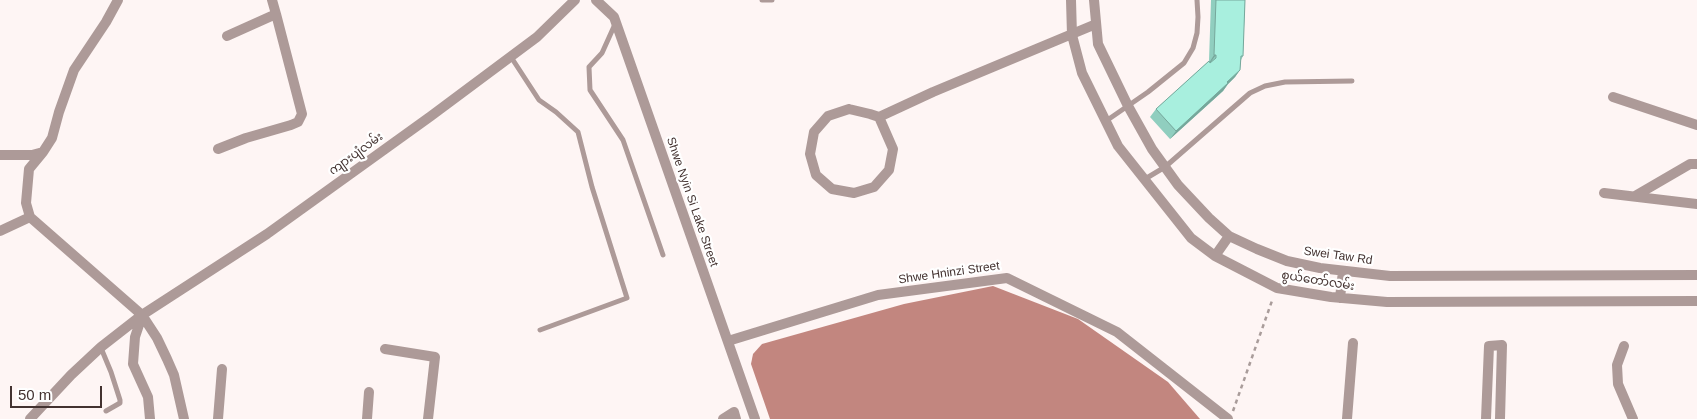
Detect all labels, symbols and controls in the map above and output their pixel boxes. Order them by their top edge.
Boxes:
street label: ကျားပျံလမ်း [326,130,386,178]
street label: Shwe Nyin Si Lake Street [663,135,721,269]
street label: Swei Taw Rd [1303,244,1373,268]
street label: Shwe Hninzi Street [897,259,1001,287]
street label: စွယ်တော်လမ်း [1280,268,1356,294]
scale bar [12,376,105,408]
text: 50 m [18,386,51,403]

